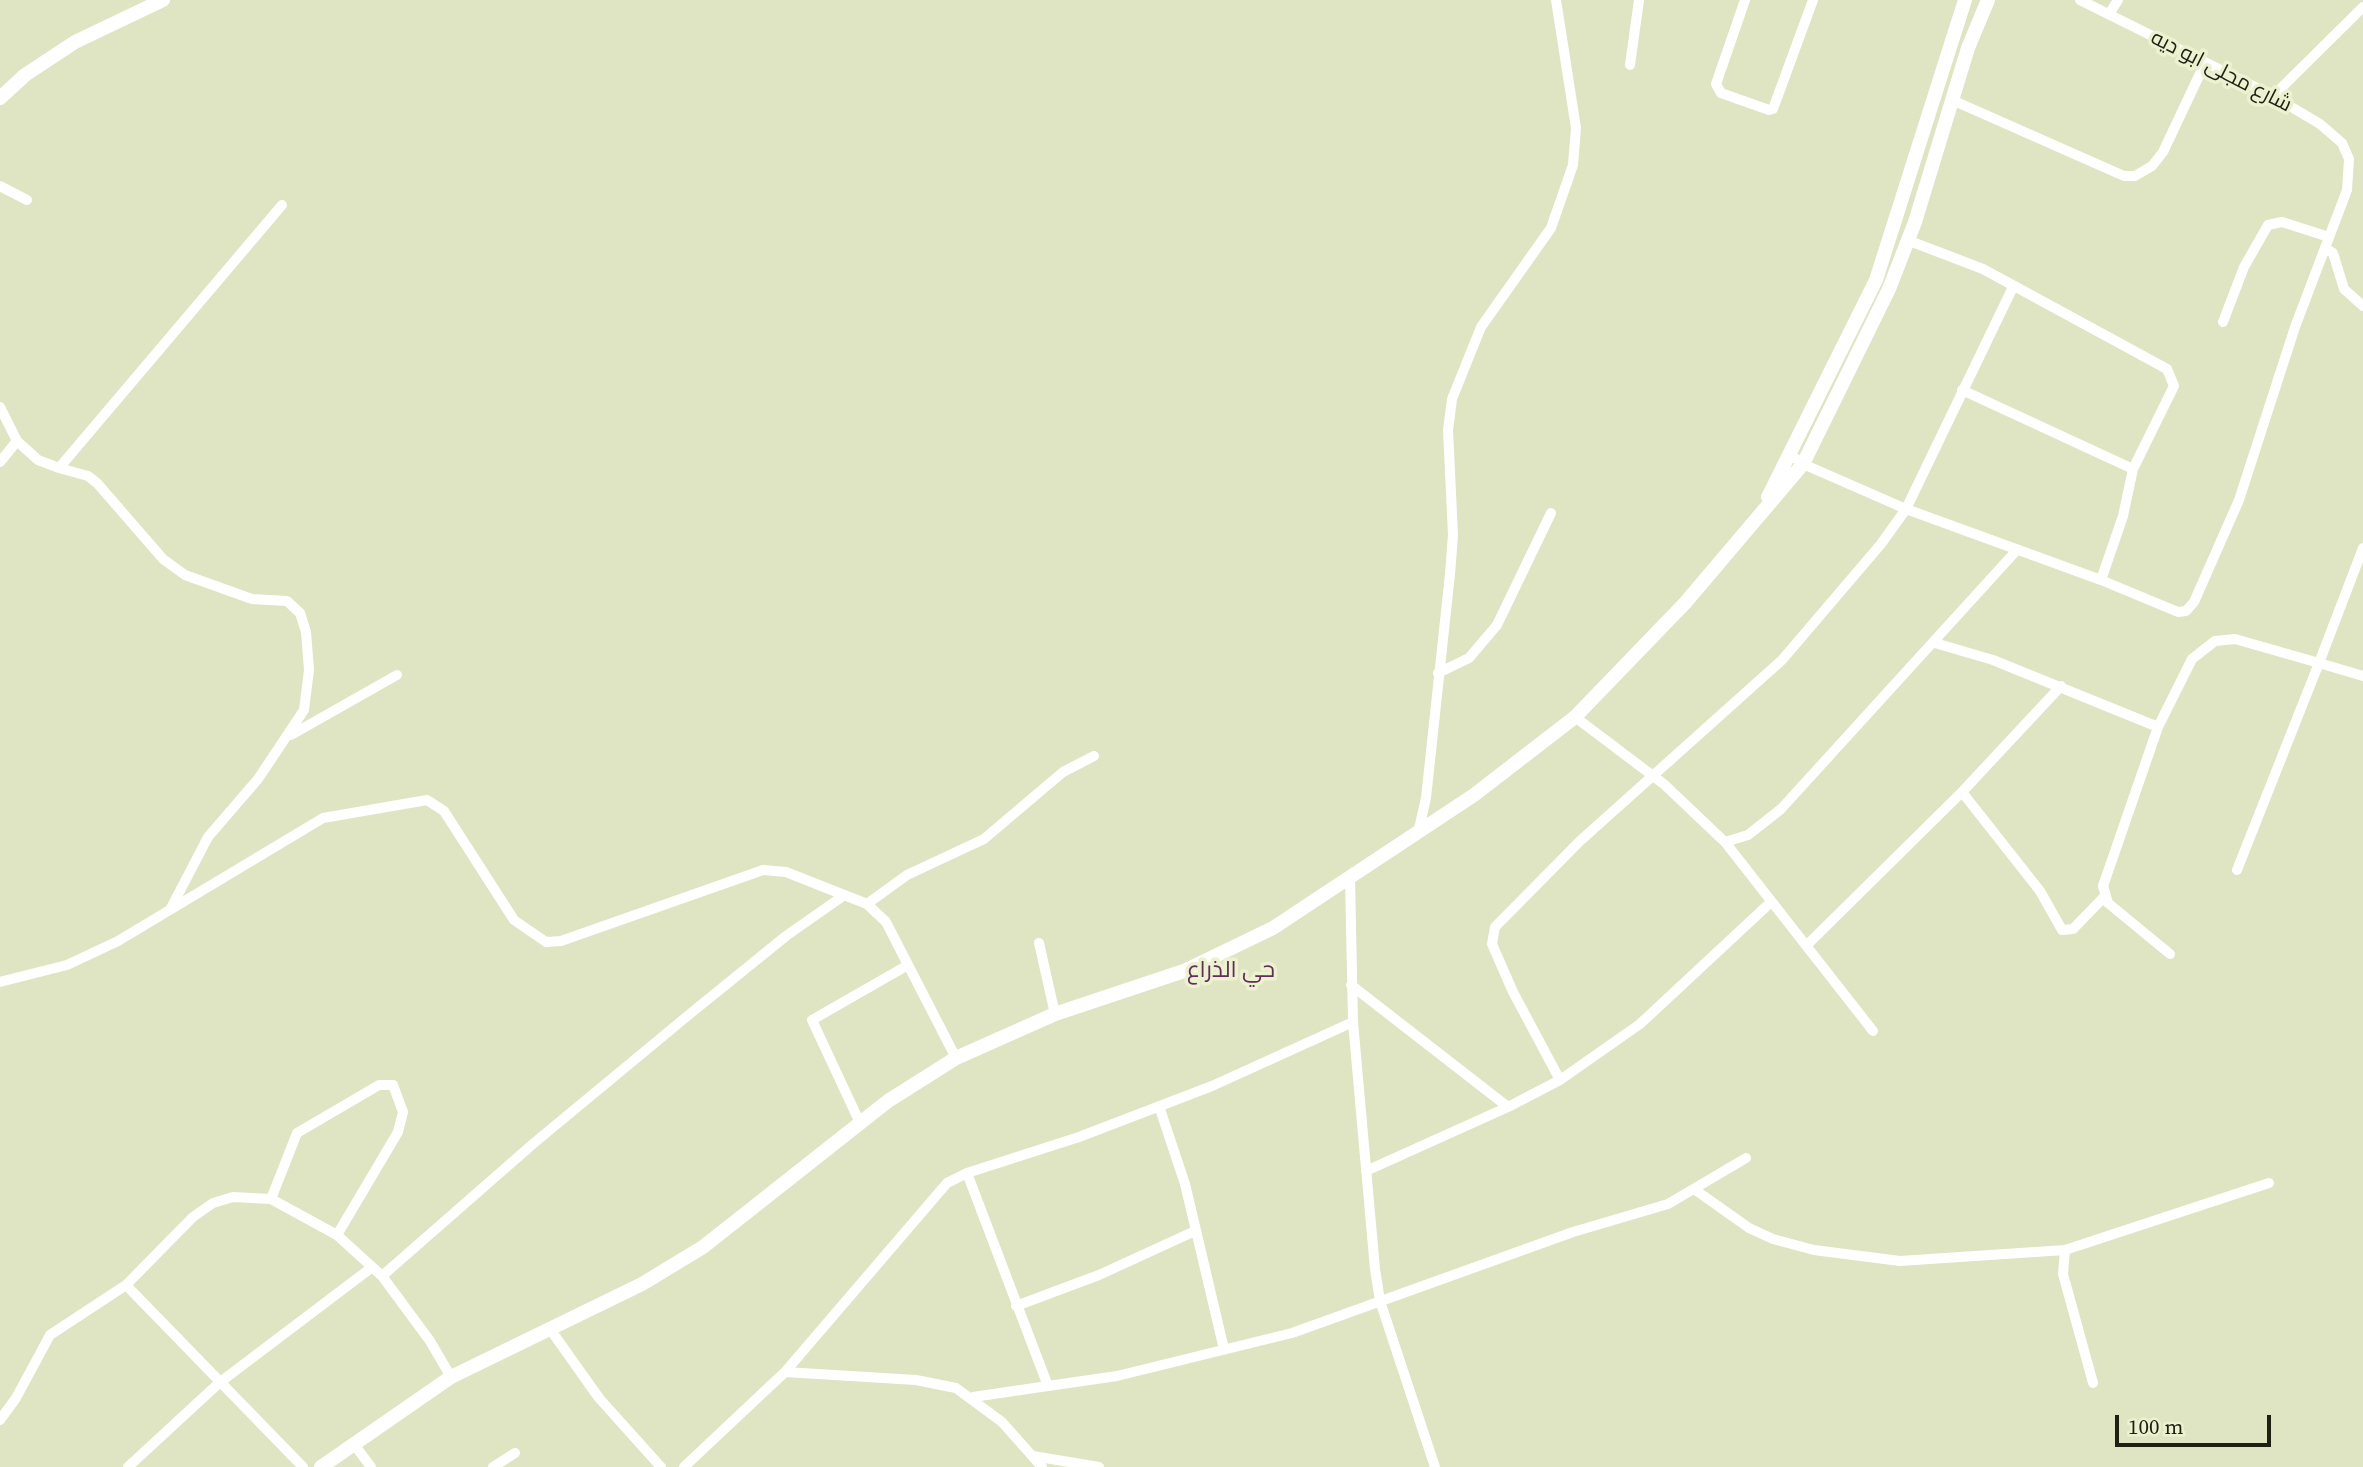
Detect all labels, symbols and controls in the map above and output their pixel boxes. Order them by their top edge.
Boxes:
street label: شارع مجلى ابو ديه [2146,26,2296,118]
district label: حي الذراع [1187,957,1275,985]
scale bar [2118,1400,2274,1444]
text: 100 m [2128,1412,2183,1441]

